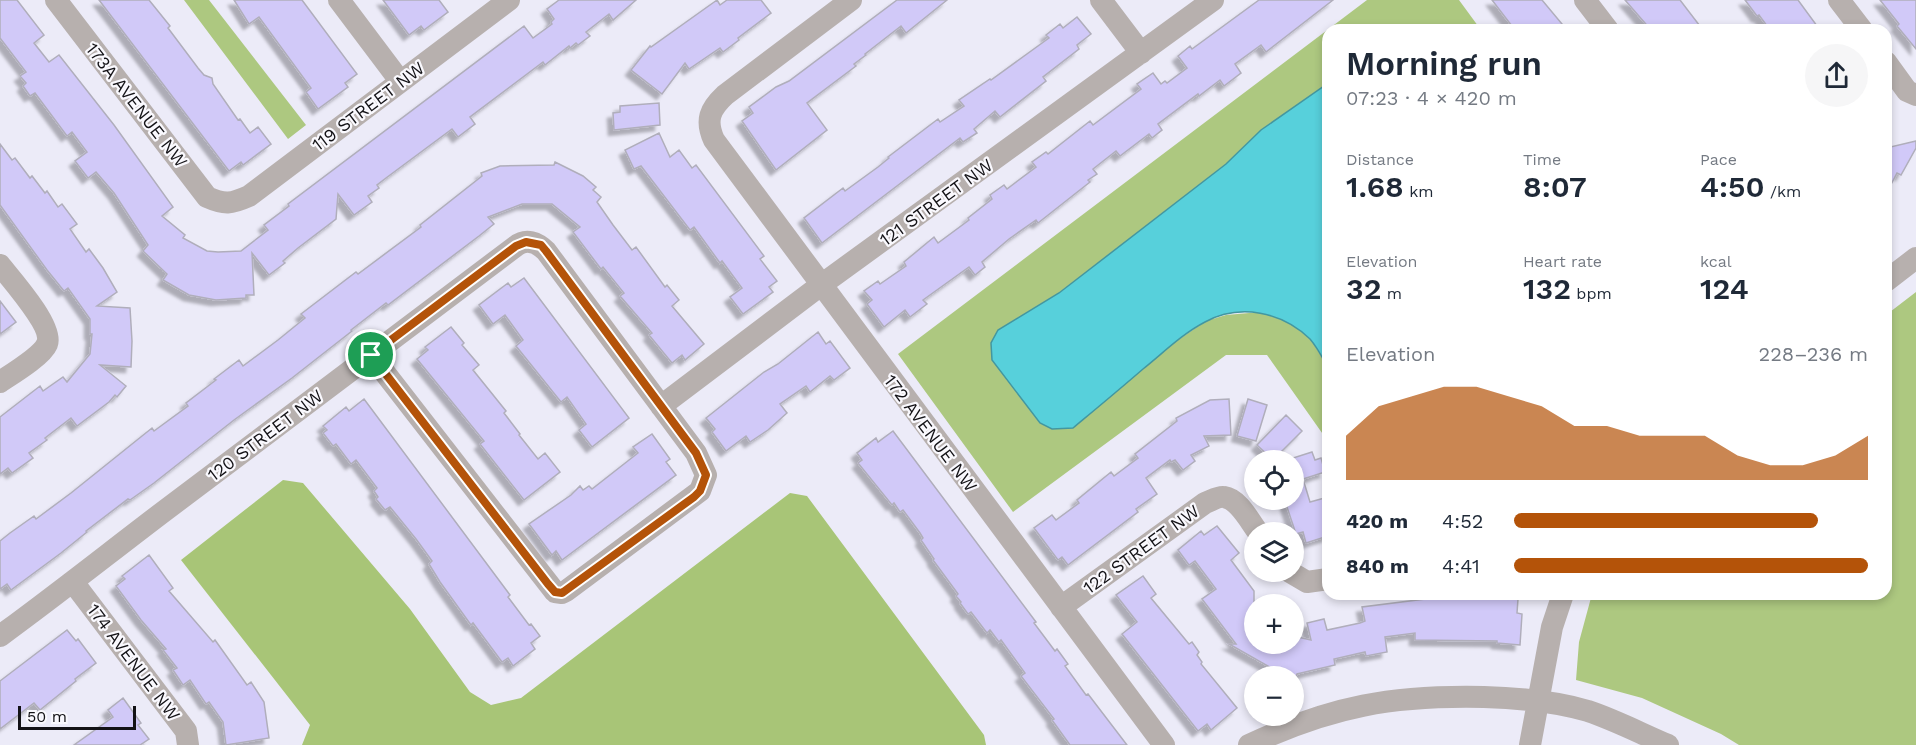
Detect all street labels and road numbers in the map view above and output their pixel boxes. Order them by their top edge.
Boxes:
street label: 173A AVENUE NW [82,39,192,171]
street label: 119 STREET NW [308,57,428,155]
street label: 121 STREET NW [875,154,997,250]
street label: 172 AVENUE NW [880,370,982,496]
street label: 120 STREET NW [203,385,327,485]
street label: 122 STREET NW [1079,500,1203,598]
street label: 174 AVENUE NW [83,600,185,724]

